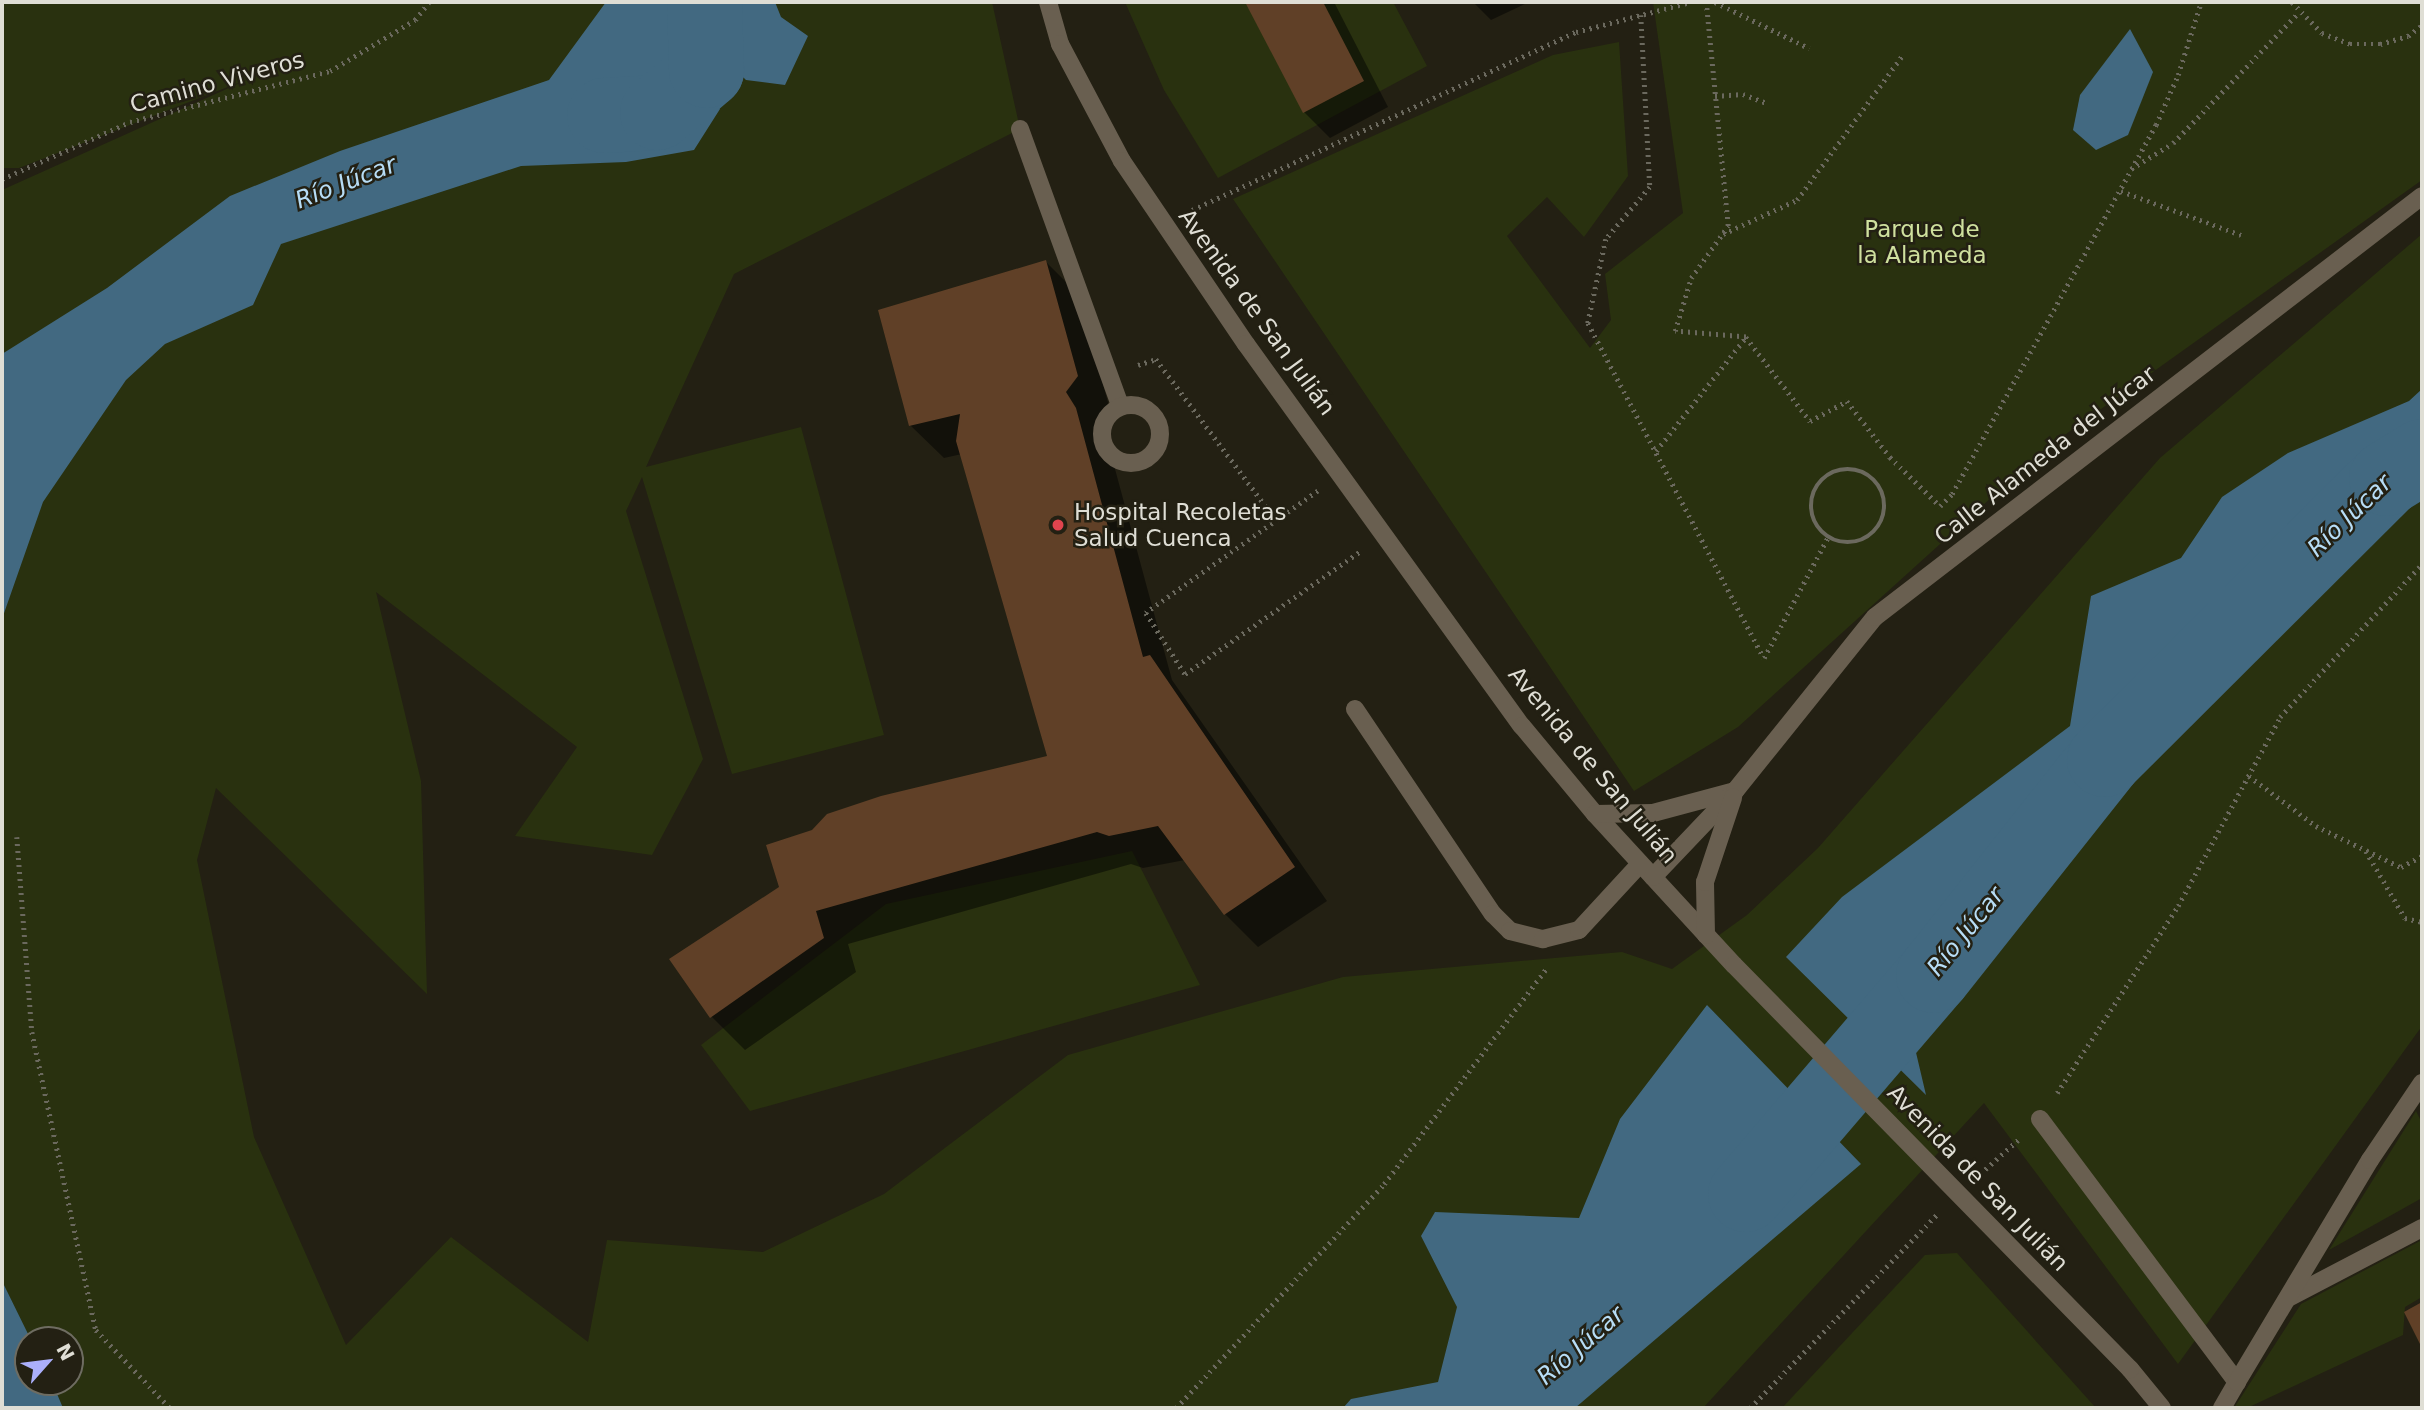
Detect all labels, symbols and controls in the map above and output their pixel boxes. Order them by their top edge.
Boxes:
street label: Camino Viveros [127,45,307,119]
water label: Río Júcar [291,151,401,215]
street label: Avenida de San Julián [1173,203,1341,421]
park label: Parque de la Alameda [1857,215,1987,269]
street label: Calle Alameda del Júcar [1929,360,2161,550]
water label: Río Júcar [2302,469,2398,563]
place label: Hospital Recoletas Salud Cuenca [1074,498,1287,552]
marker: Hospital Recoletas Salud Cuenca [1048,515,1068,535]
street label: Avenida de San Julián [1503,661,1683,869]
water label: Río Júcar [1922,882,2010,982]
street label: Avenida de San Julián [1882,1079,2074,1277]
water label: Río Júcar [1532,1300,1630,1392]
north arrow [14,1326,84,1396]
text: N [52,1340,79,1364]

